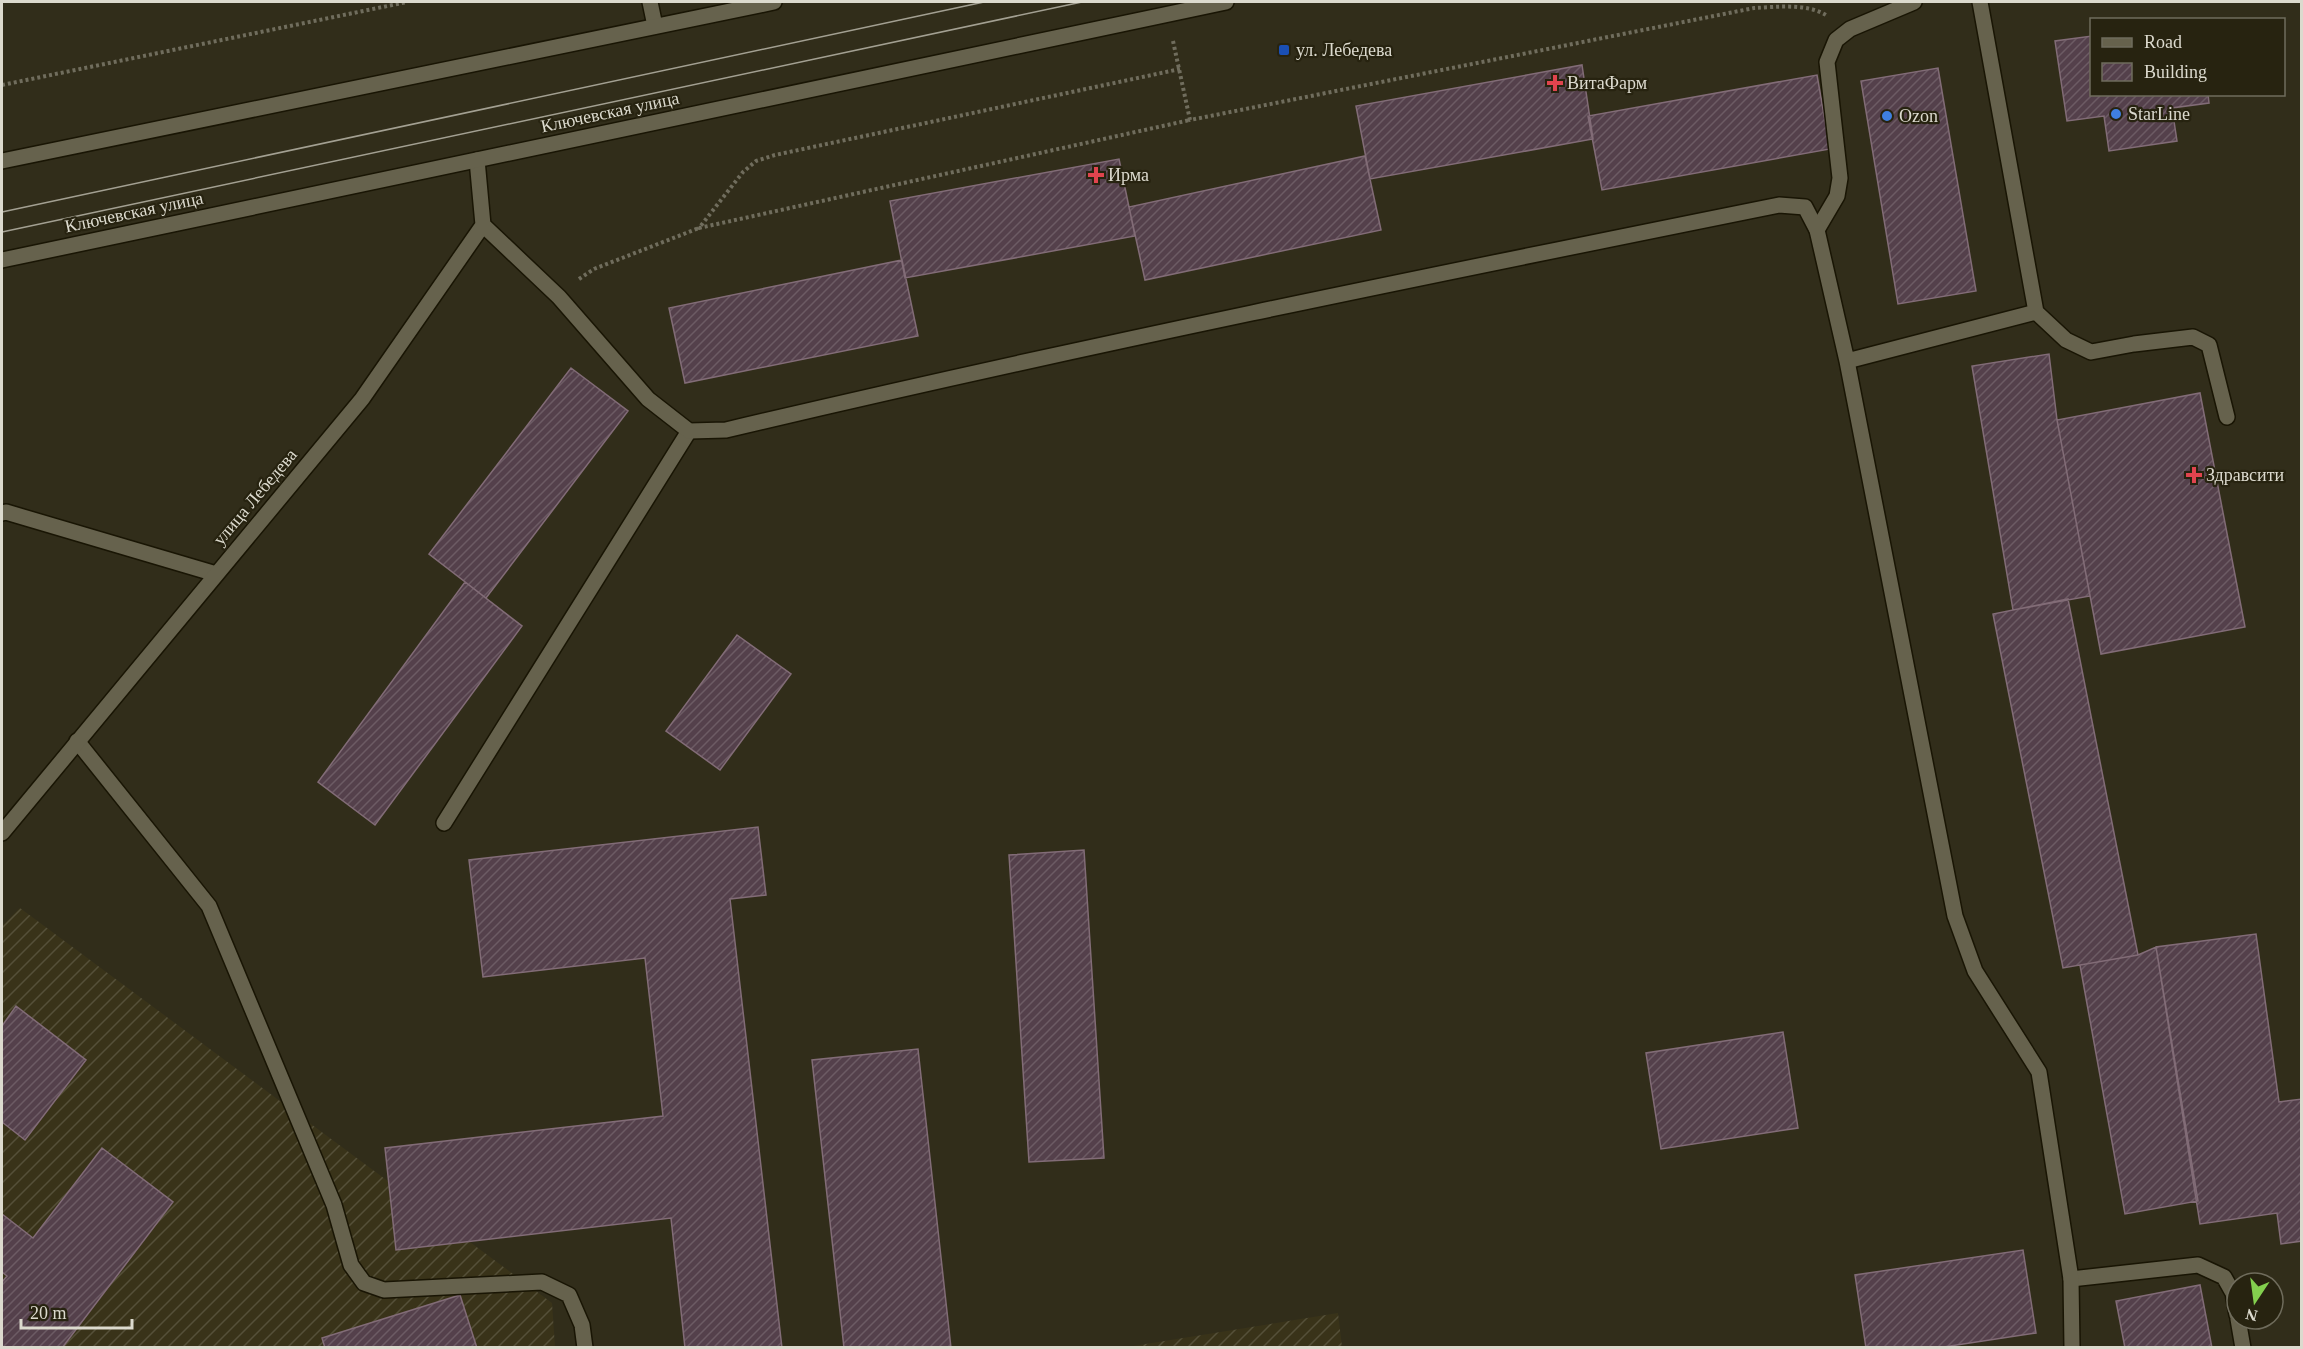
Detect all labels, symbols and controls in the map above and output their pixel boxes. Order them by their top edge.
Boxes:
legend [2090,18,2285,96]
text: Road [2144,32,2182,52]
place label: ул. Лебедева [1296,40,1392,60]
marker: ул. Лебедева [1277,43,1291,57]
text: Building [2144,62,2207,82]
place label: ВитаФарм [1567,73,1647,93]
marker: ВитаФарм [1548,76,1562,90]
street label: Ключевская улица [539,88,681,136]
place label: StarLine [2128,104,2190,124]
place label: Ozon [1899,106,1938,126]
marker: StarLine [2109,107,2123,121]
marker: Ozon [1880,109,1894,123]
place label: Ирма [1108,165,1149,185]
marker: Ирма [1089,168,1103,182]
street label: Ключевская улица [63,188,205,236]
street label: улица Лебедева [209,445,301,549]
place label: Здравсити [2206,465,2285,485]
marker: Здравсити [2187,468,2201,482]
north arrow [2225,1271,2285,1331]
scale bar [21,1292,132,1330]
text: 20 m [30,1303,67,1323]
text: N [2244,1305,2259,1325]

